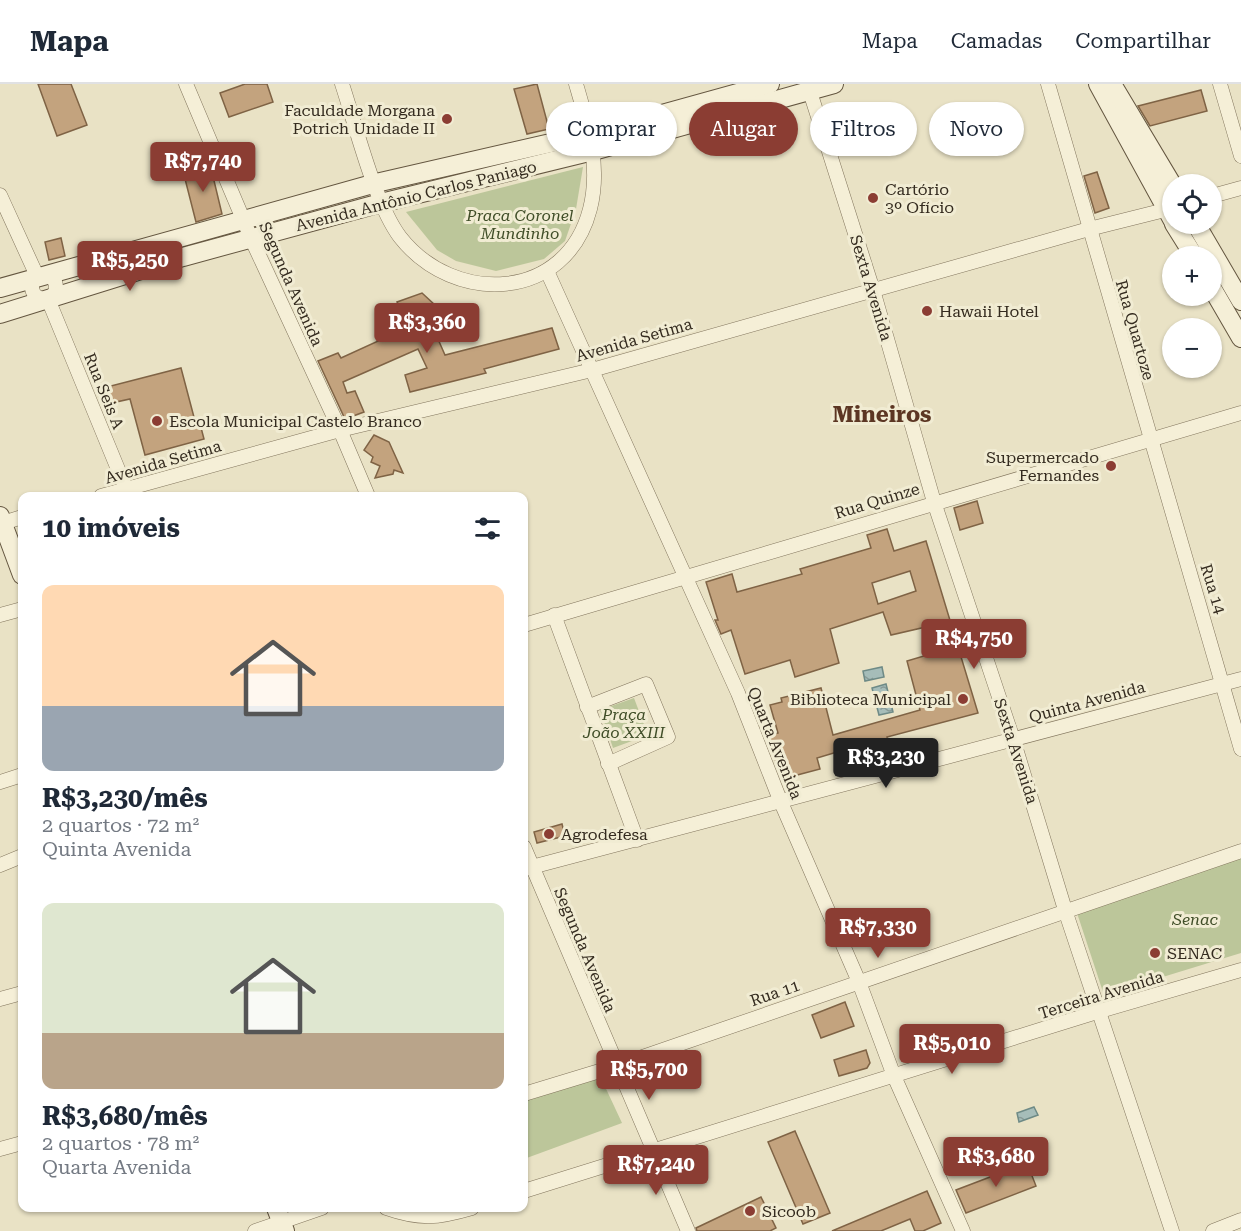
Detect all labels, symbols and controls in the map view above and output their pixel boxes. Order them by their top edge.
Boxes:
text: Mapa [30,25,109,58]
text: Mapa [862,29,918,53]
text: Camadas [951,29,1042,53]
text: Compartilhar [1075,29,1211,53]
place label: Faculdade Morgana Potrich Unidade II [284,101,435,138]
chip: Comprar [546,102,677,156]
chip: Alugar [689,102,798,156]
chip: Filtros [810,102,917,156]
chip: Novo [929,102,1024,156]
marker: Faculdade Morgana Potrich Unidade II [440,112,454,126]
pin: R$7,740 [148,142,258,193]
text: R$7,740 [164,149,242,173]
street label: Avenida Antônio Carlos Paniago [294,157,539,235]
map controls [1162,174,1222,378]
button: locate [1162,174,1222,234]
place label: Cartório 3º Ofício [885,180,954,217]
marker: Cartório 3º Ofício [866,191,880,205]
park label: Praca Coronel Mundinho [465,206,574,243]
street label: Segunda Avenida [255,219,327,349]
street label: Sexta Avenida [846,233,896,344]
pin: R$5,250 [75,241,185,292]
button: + [1162,246,1222,306]
text: R$5,250 [91,248,169,272]
street label: Rua Quartoze [1112,278,1158,383]
place label: Hawaii Hotel [939,302,1039,321]
pin: R$3,360 [372,303,482,354]
marker: Hawaii Hotel [920,304,934,318]
text: R$3,360 [388,310,466,334]
street label: Avenida Setima [574,314,695,366]
button: − [1162,318,1222,378]
street label: Rua Seis A [80,350,128,433]
district label: Mineiros [833,402,931,427]
place label: Escola Municipal Castelo Branco [169,412,422,431]
marker: Escola Municipal Castelo Branco [150,414,164,428]
street label: Avenida Setima [103,436,224,488]
place label: Supermercado Fernandes [986,448,1099,485]
marker: Supermercado Fernandes [1104,459,1118,473]
street label: Rua Quinze [832,479,922,523]
icon: filters [471,512,504,545]
text: 10 imóveis [42,513,180,543]
street label: Rua 14 [1196,562,1230,616]
pin: R$4,750 [919,619,1029,670]
icon: home [219,624,327,732]
text: R$4,750 [935,626,1013,650]
street label: Quinta Avenida [1027,677,1147,727]
street label: Quarta Avenida [744,684,806,802]
place label: Biblioteca Municipal [790,690,951,709]
marker: Biblioteca Municipal [956,692,970,706]
street label: Sexta Avenida [990,696,1042,807]
park label: Praça João XXIII [582,705,666,742]
pin: R$3,230 [831,738,941,789]
text: R$3,230 [847,745,925,769]
text: R$3,230/mês [42,783,208,813]
text: 2 quartos · 72 m² [42,813,199,837]
place label: Agrodefesa [561,825,648,844]
marker: Agrodefesa [542,827,556,841]
text: Quinta Avenida [42,837,191,861]
street label: Segunda Avenida [550,885,620,1016]
pin: R$7,330 [823,908,933,959]
park label: Senac [1171,910,1218,929]
text: R$7,330 [839,915,917,939]
icon: home [219,942,327,1050]
place label: SENAC [1167,944,1222,963]
marker: SENAC [1148,946,1162,960]
street label: Terceira Avenida [1036,967,1166,1023]
street label: Rua 11 [748,976,802,1010]
pin: R$5,010 [897,1024,1007,1075]
text: R$5,010 [913,1031,991,1055]
pin: R$5,700 [594,1050,704,1101]
text: R$5,700 [610,1057,688,1081]
text: R$3,680/mês [42,1101,208,1131]
text: 2 quartos · 78 m² [42,1131,199,1155]
pin: R$3,680 [941,1137,1051,1188]
text: R$3,680 [957,1144,1035,1168]
pin: R$7,240 [601,1145,711,1196]
text: R$7,240 [617,1152,695,1176]
text: Quarta Avenida [42,1155,191,1179]
place label: Sicoob [762,1202,816,1221]
marker: Sicoob [743,1204,757,1218]

